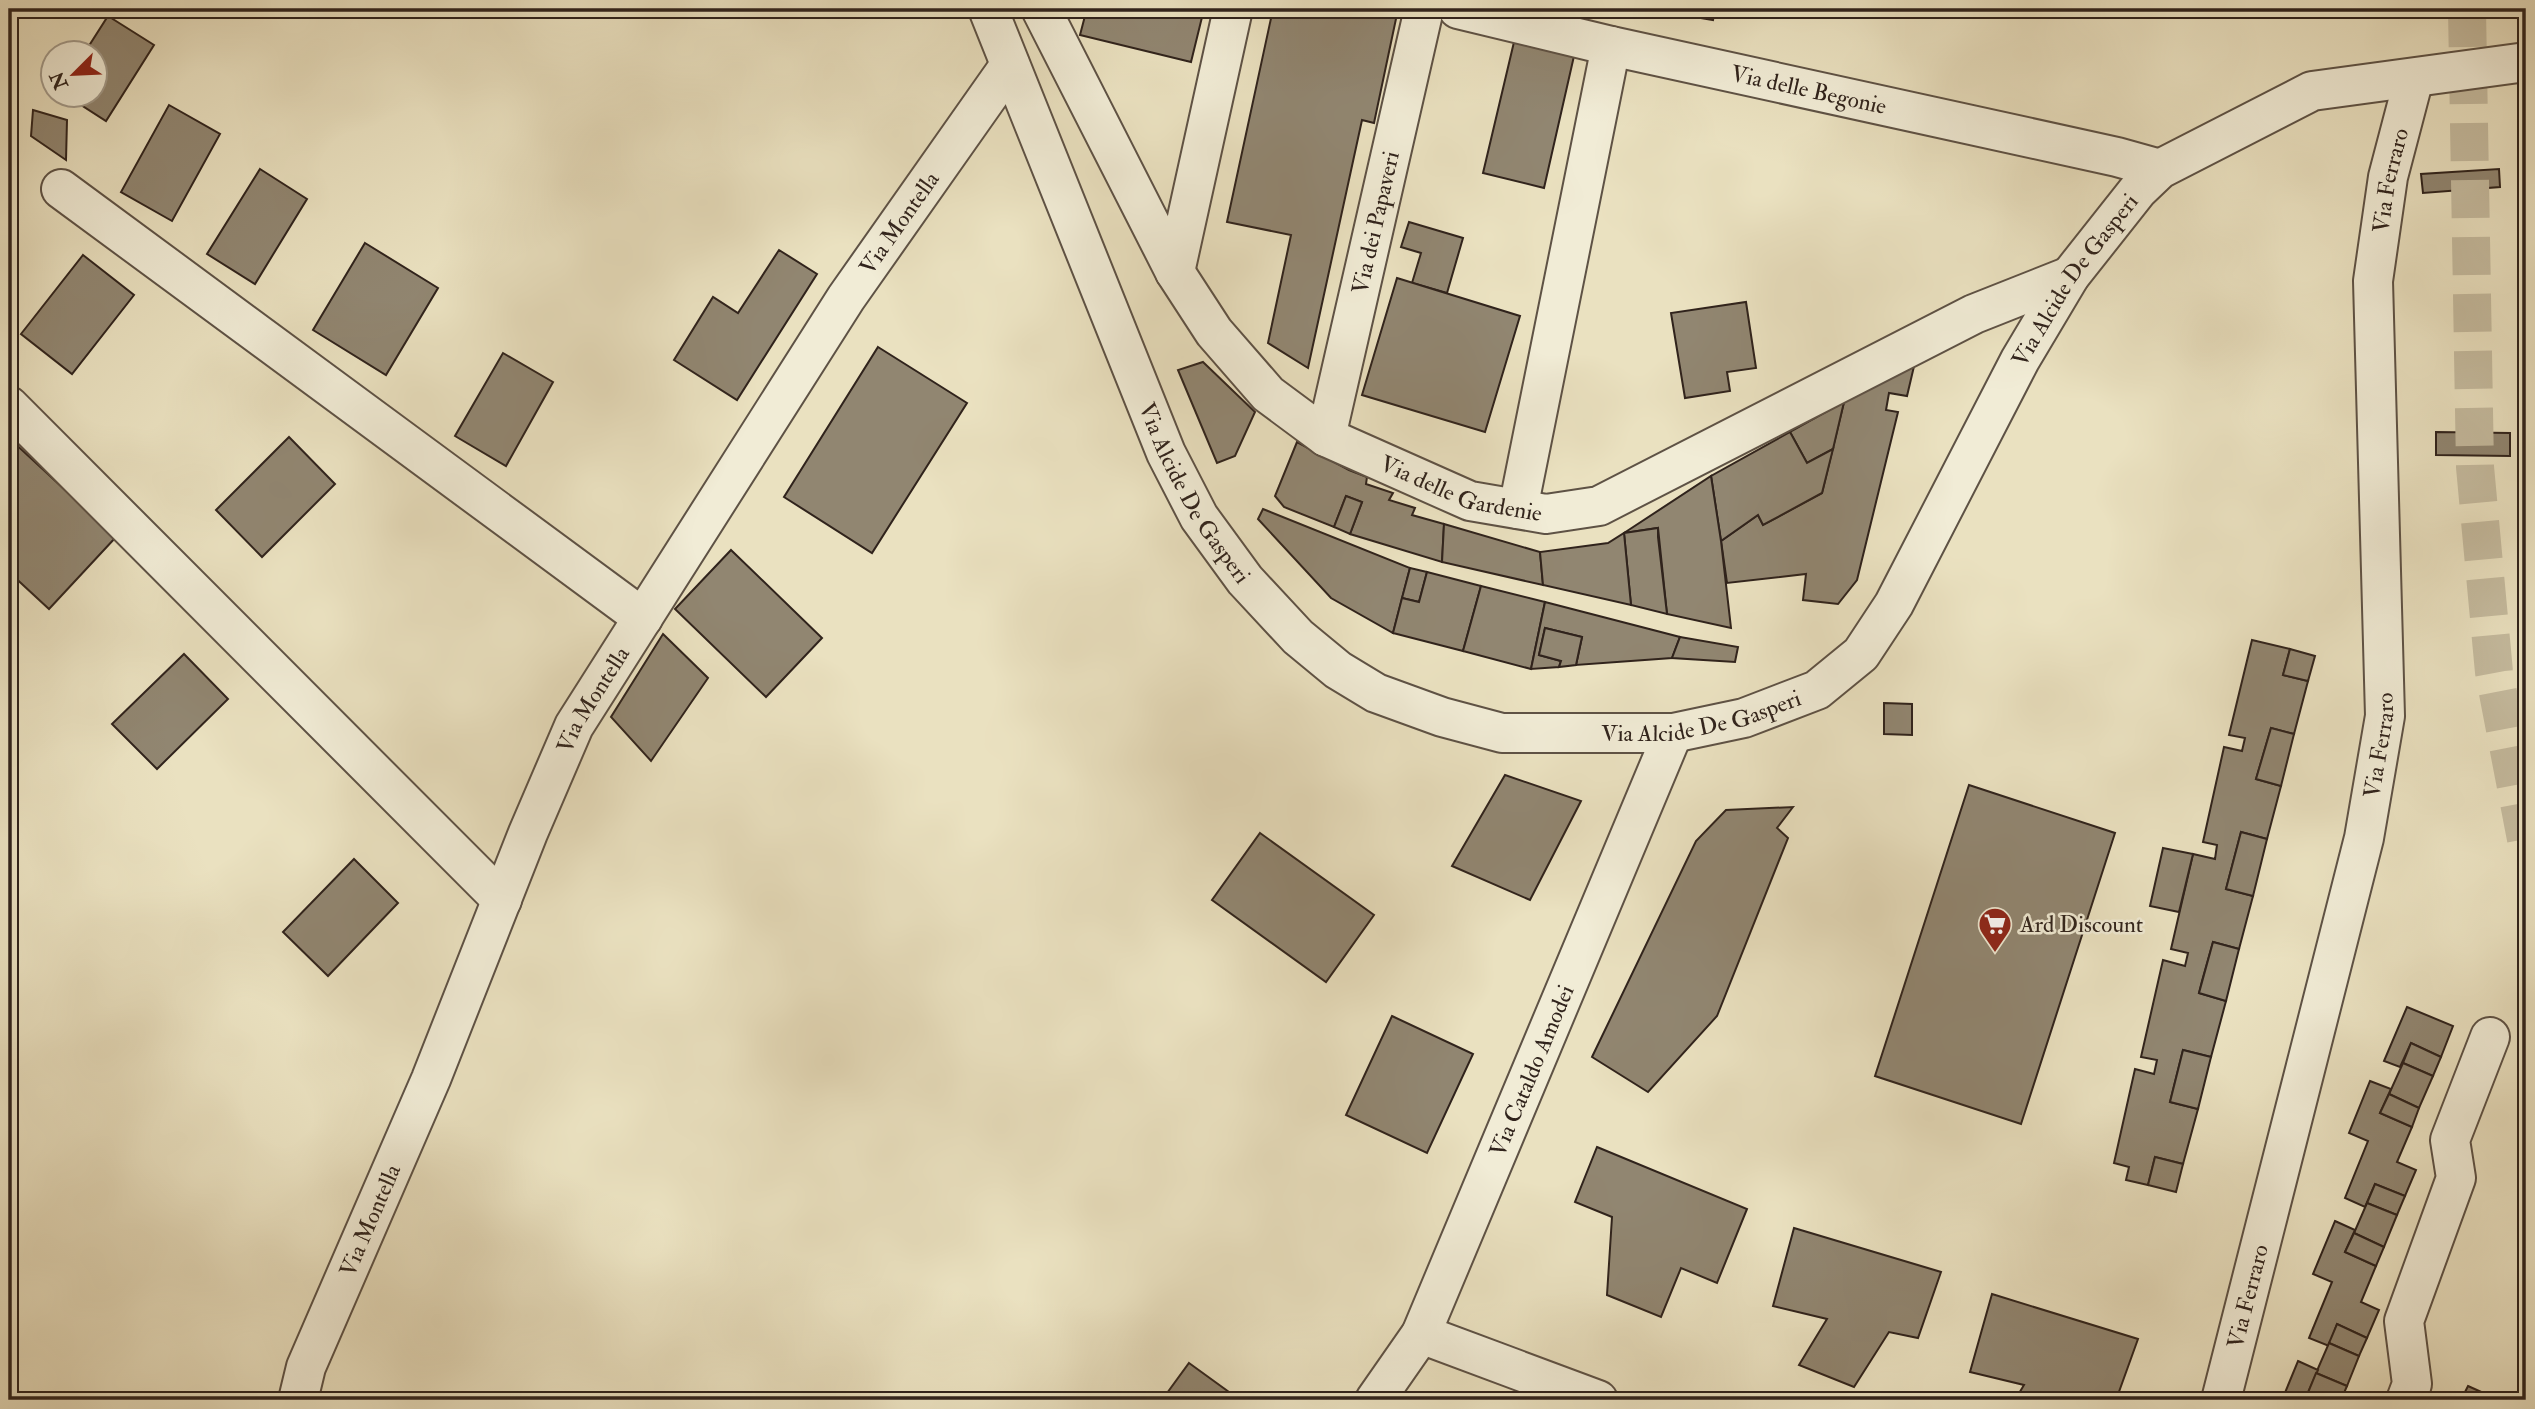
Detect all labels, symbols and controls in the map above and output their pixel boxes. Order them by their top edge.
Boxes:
north arrow [38,38,108,108]
street label: Via delle Begonie [1728,58,1890,121]
text: N [45,67,74,94]
street label: Via Ferraro [2366,125,2415,235]
street label: Via dei Papaveri [1345,148,1405,297]
street label: Via Montella [853,165,946,280]
street label: Via Alcide De Gasperi [2005,188,2144,372]
street label: Via Alcide De Gasperi [1133,398,1257,589]
street label: Via delle Gardenie [1376,449,1545,528]
street label: Via Montella [550,640,636,757]
street label: Via Alcide De Gasperi [1601,683,1805,748]
street label: Via Ferraro [2357,692,2400,800]
supermarket icon: Ard Discount [1976,905,2014,954]
place label: Ard Discount [2019,910,2143,939]
street label: Via Cataldo Amodei [1483,980,1580,1161]
street label: Via Montella [333,1159,407,1281]
street label: Via Ferraro [2220,1241,2275,1351]

